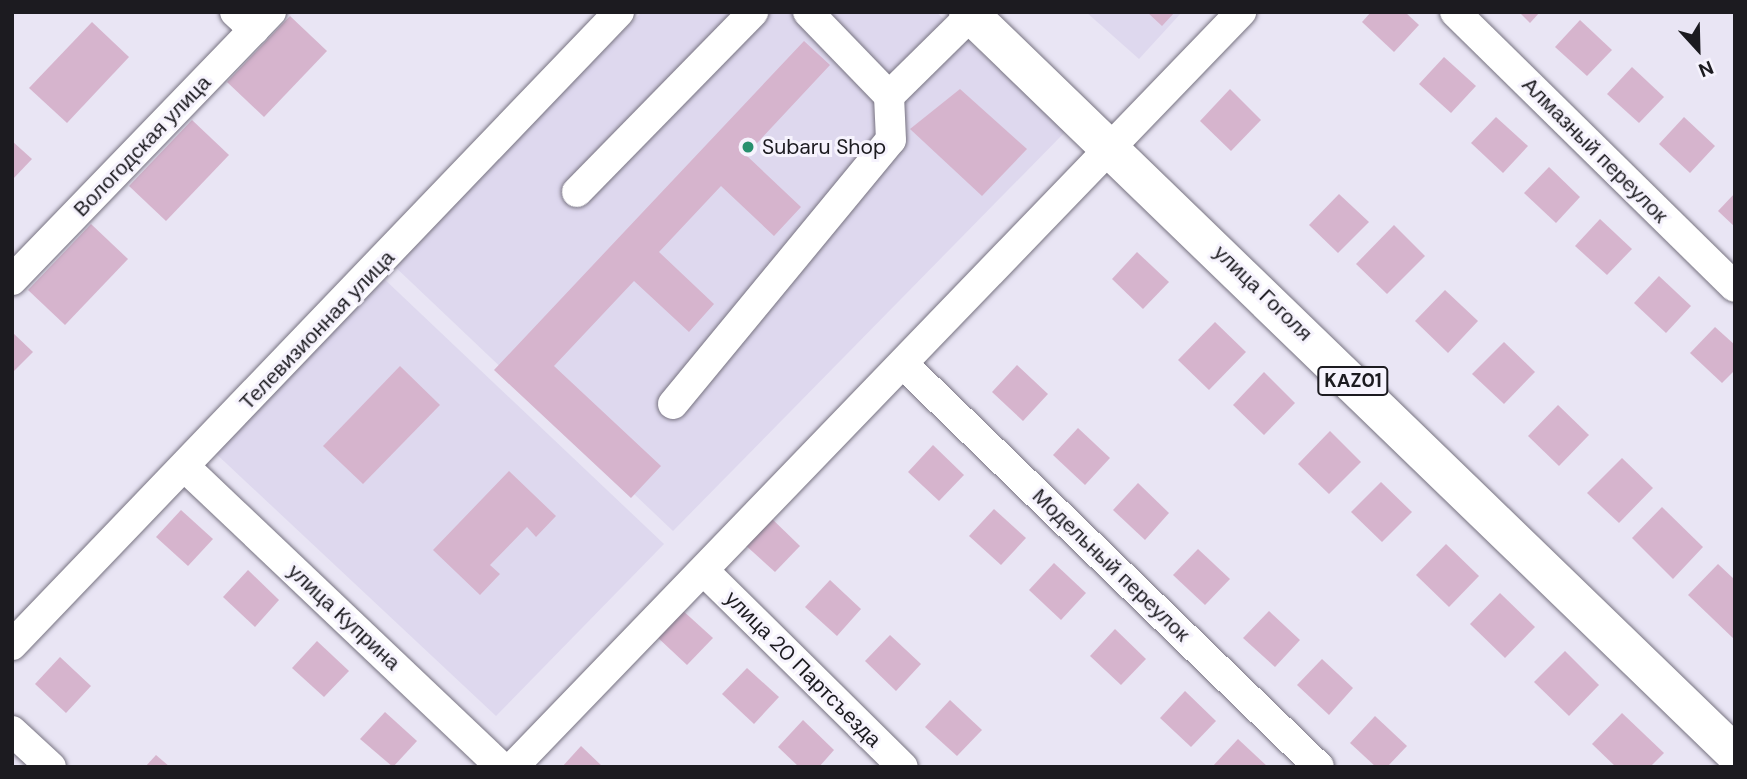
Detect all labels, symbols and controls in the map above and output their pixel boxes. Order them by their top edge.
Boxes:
north arrow [1663,14,1733,84]
text: N [1695,55,1717,83]
street label: Вологодская улица [68,70,216,222]
street label: Алмазный переулок [1517,72,1673,228]
place label: Subaru Shop [762,134,886,160]
marker: Subaru Shop [740,139,756,155]
street label: улица Гоголя [1209,240,1317,346]
street label: Телевизионная улица [234,245,400,415]
road number: KАZ01 [1316,366,1390,396]
street label: Модельный переулок [1027,483,1195,647]
street label: улица Куприна [283,559,405,675]
street label: улица 20 Партсъезда [720,586,886,752]

